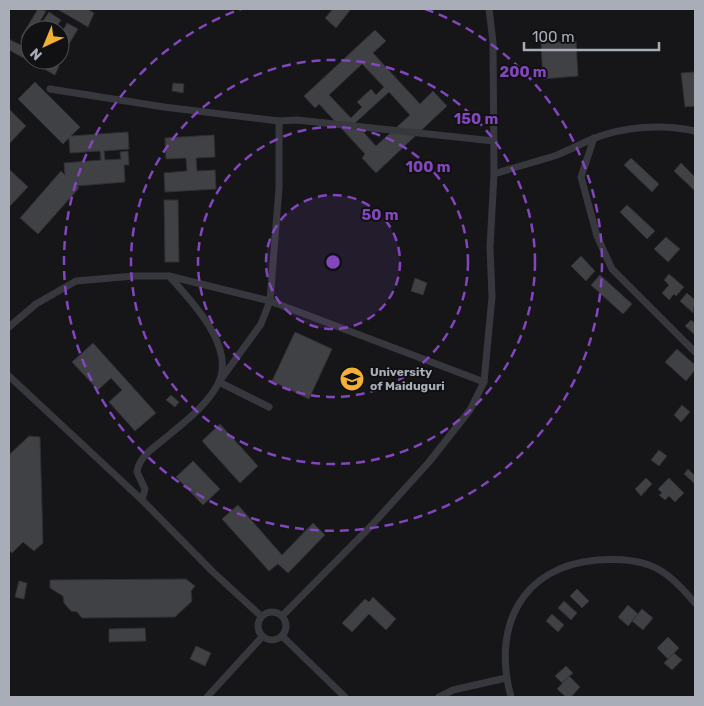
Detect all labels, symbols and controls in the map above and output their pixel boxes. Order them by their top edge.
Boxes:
north arrow [20,20,70,70]
scale bar [524,20,659,52]
text: 100 m [532,28,574,46]
text: N [27,44,46,64]
text: 200 m [499,63,547,81]
text: 150 m [454,110,498,128]
text: 100 m [406,158,450,176]
text: 50 m [362,206,398,224]
centre of rings [324,253,342,271]
place label: University of Maiduguri [370,365,445,393]
school or university icon: University of Maiduguri [339,366,365,392]

